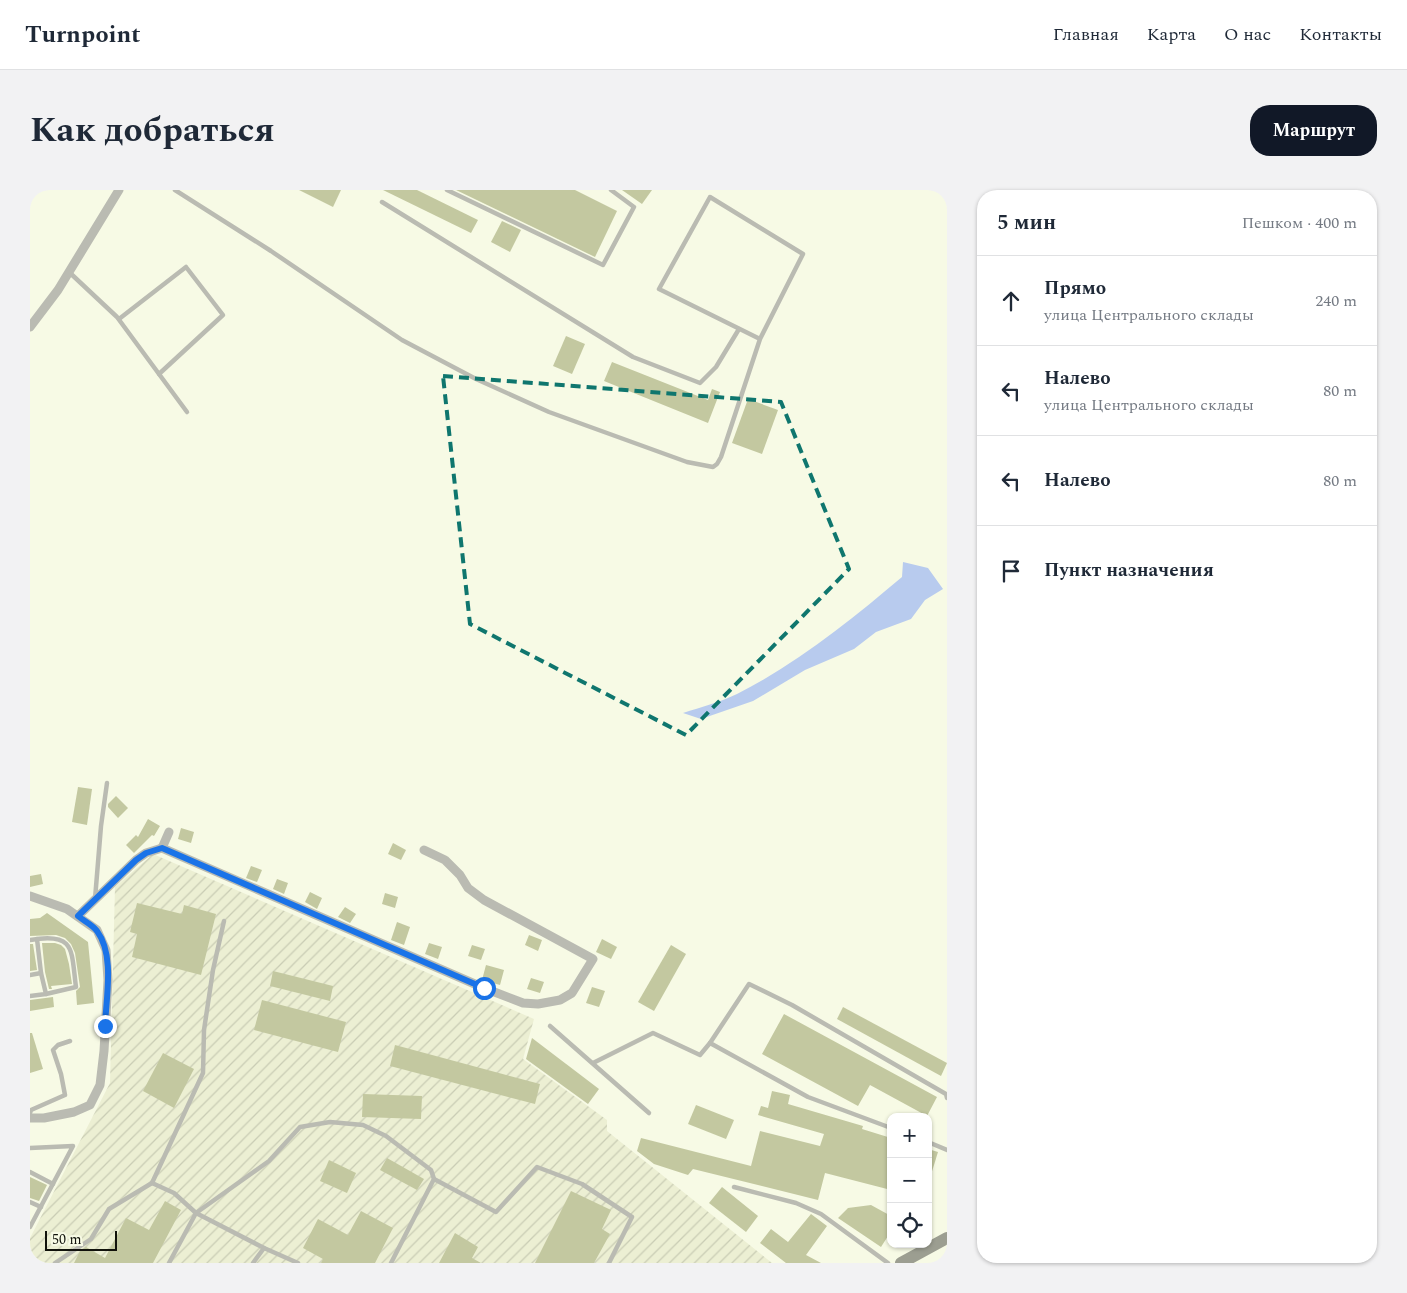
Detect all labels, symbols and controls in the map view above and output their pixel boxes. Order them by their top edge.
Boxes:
text: Turnpoint [25,17,141,53]
text: Главная [1053,21,1119,48]
text: Карта [1147,21,1196,48]
text: О нас [1224,21,1271,48]
text: Контакты [1299,21,1382,48]
text: Как добраться [30,104,275,157]
button: Маршрут [1250,105,1377,156]
text: 5 мин [997,207,1056,239]
text: Пешком · 400 m [1242,211,1357,235]
text: Прямо [1044,274,1106,303]
icon: ahead [997,287,1025,315]
text: 240 m [1315,289,1357,313]
text: улица Центрального склады [1044,303,1254,327]
text: Налево [1044,364,1111,393]
icon: left [997,377,1025,405]
text: 80 m [1323,379,1357,403]
text: улица Центрального склады [1044,393,1254,417]
text: Налево [1044,466,1111,495]
icon: left [997,467,1025,495]
text: 80 m [1323,469,1357,493]
text: Пункт назначения [1044,556,1214,585]
icon: arrive [997,557,1025,585]
route start [473,977,496,1000]
route end [94,1015,117,1038]
map controls [887,1113,932,1248]
button: + [887,1113,932,1158]
button: − [887,1158,932,1203]
button: locate [887,1203,932,1248]
scale bar [45,1228,118,1251]
text: 50 m [52,1229,82,1250]

